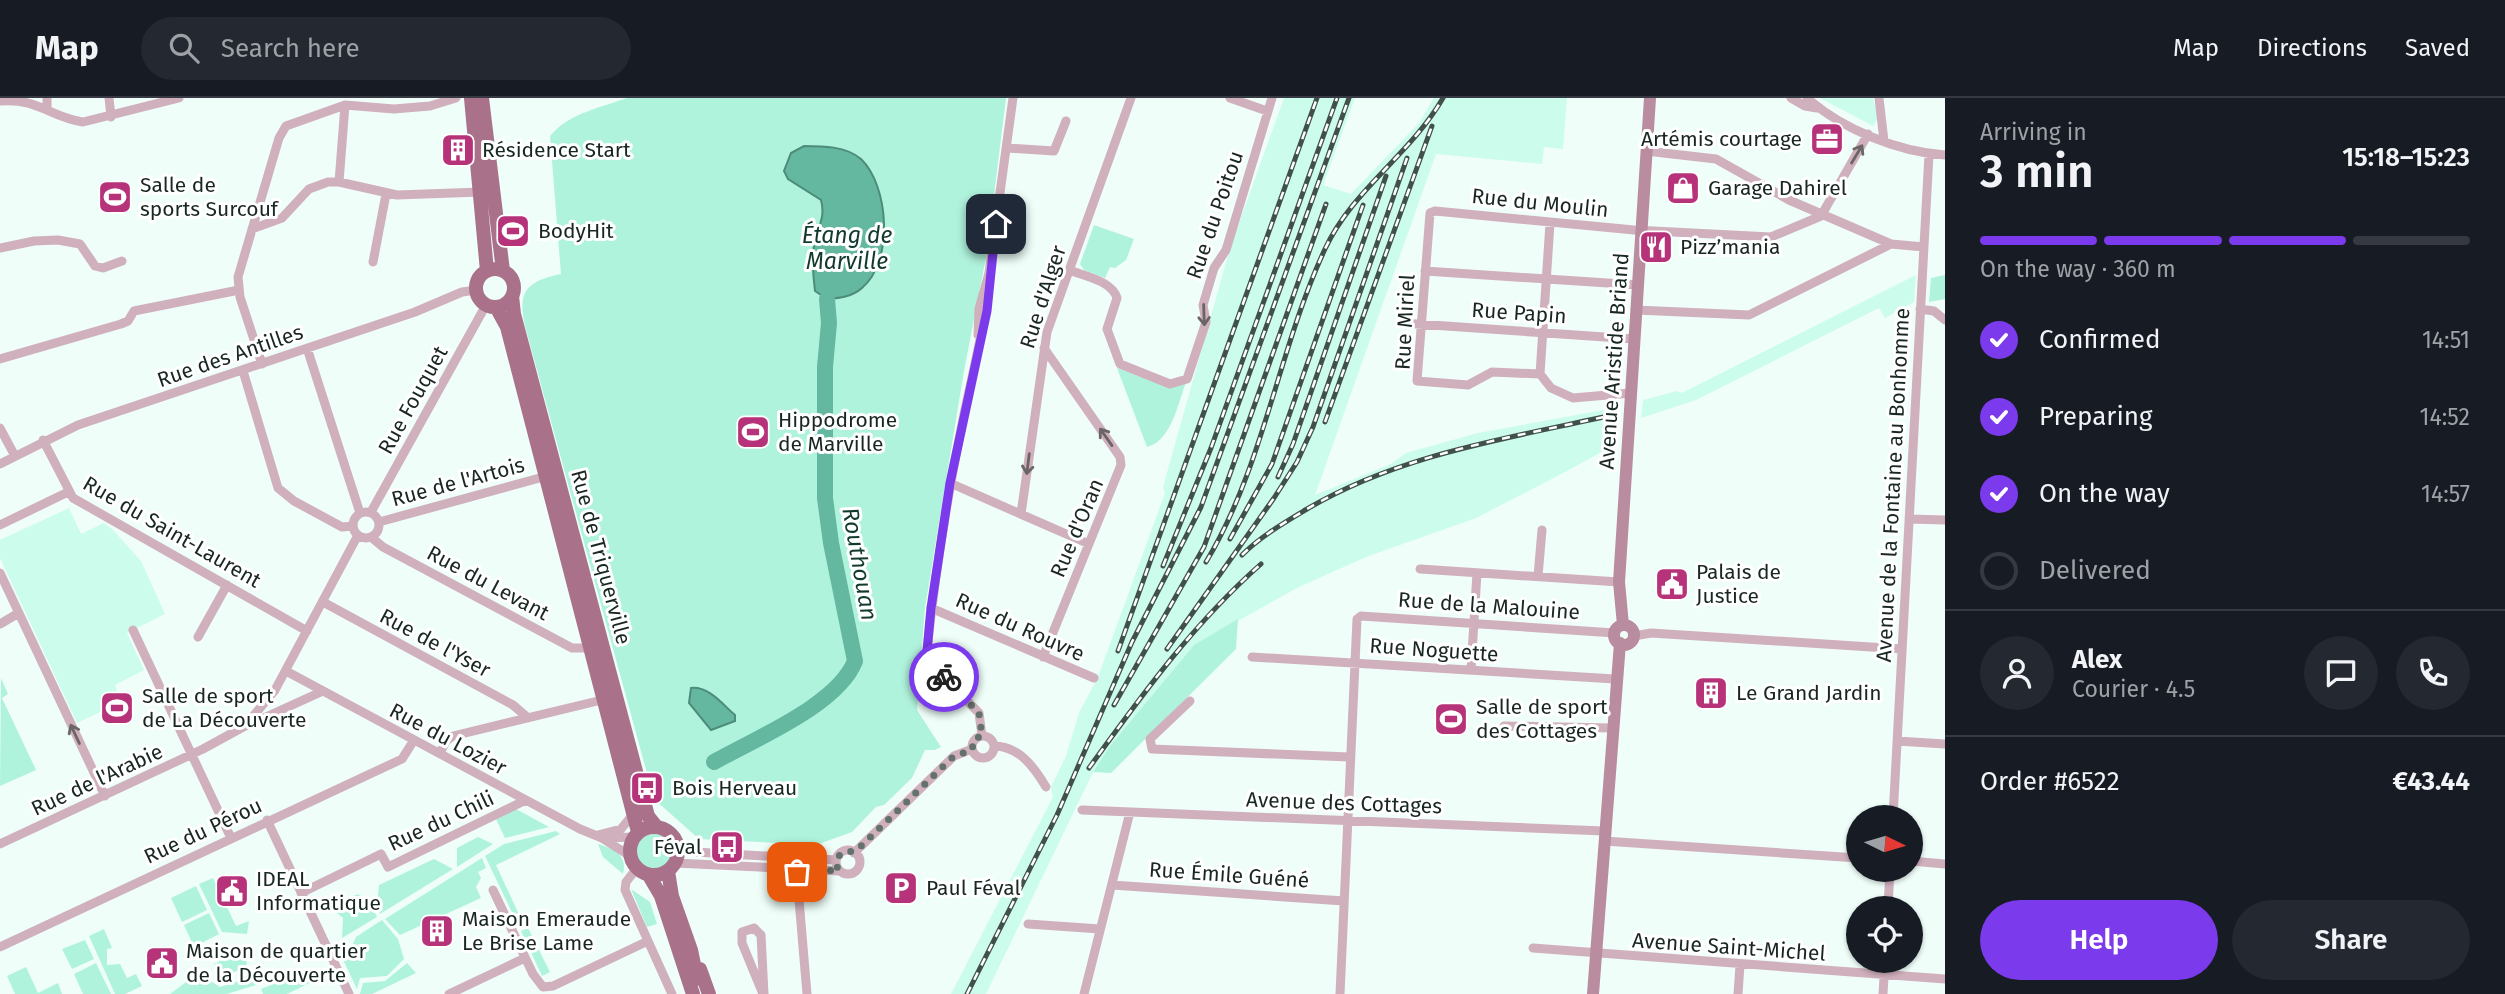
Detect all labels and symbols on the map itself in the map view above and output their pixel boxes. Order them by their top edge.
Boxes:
office icon: Artémis courtage [1808,120,1846,158]
place label: Artémis courtage [1641,126,1802,152]
building icon: Résidence Start [439,131,477,169]
place label: Résidence Start [482,137,631,163]
one-way arrow [1850,145,1864,165]
street label: Rue du Poitou [1181,148,1249,282]
shop icon: Garage Dahirel [1664,169,1702,207]
place label: Salle de sports Surcouf [140,172,280,222]
place label: Garage Dahirel [1708,175,1847,201]
sports icon: Salle de sports Surcouf [96,178,134,216]
street label: Rue du Moulin [1470,183,1610,223]
pin [966,194,1026,254]
sports icon: BodyHit [494,212,532,250]
place label: BodyHit [538,218,614,244]
water label: Étang de Marville [802,220,892,275]
restaurant icon: Pizz’mania [1637,228,1675,266]
place label: Pizz’mania [1680,234,1780,260]
street label: Rue d'Alger [1014,242,1072,352]
street label: Avenue Aristide Briand [1593,252,1635,470]
street label: Rue Miriel [1390,273,1420,371]
street label: Rue Papin [1471,297,1567,329]
one-way arrow [1198,303,1211,326]
street label: Avenue de la Fontaine au Bonhomme [1871,307,1915,663]
street label: Rue des Antilles [154,319,307,393]
street label: Rue Fouquet [373,341,454,459]
place label: Hippodrome de Marville [778,407,897,457]
sports icon: Hippodrome de Marville [734,413,772,451]
one-way arrow [1099,428,1113,447]
street label: Rue de l'Artois [389,452,528,512]
one-way arrow [1021,452,1034,475]
street label: Rue de Triquerville [565,467,637,647]
street label: Rue du Saint-Laurent [78,470,266,594]
street label: Rue d'Oran [1045,475,1109,581]
water label: Routhouan [836,505,884,623]
street label: Rue du Levant [422,540,554,626]
place label: Palais de Justice [1696,559,1781,609]
public building icon: Palais de Justice [1653,565,1691,603]
street label: Rue du Rouvre [951,587,1089,667]
street label: Rue de la Malouine [1397,587,1581,625]
street label: Rue de l'Yser [375,603,495,683]
street label: Rue Noguette [1369,633,1499,667]
courier [909,642,979,712]
building icon: Le Grand Jardin [1692,674,1730,712]
place label: Le Grand Jardin [1736,680,1882,706]
place label: Salle de sport de La Découverte [142,683,306,733]
sports icon: Salle de sport de La Découverte [98,689,136,727]
place label: Salle de sport des Cottages [1476,694,1608,744]
street label: Rue du Lozier [385,697,511,781]
sports icon: Salle de sport des Cottages [1432,700,1470,738]
one-way arrow [68,724,81,745]
street label: Rue de l'Arabie [27,738,167,822]
bus stop icon: Bois Herveau [628,769,666,807]
place label: Bois Herveau [672,775,797,801]
street label: Rue du Chili [384,785,498,857]
street label: Avenue des Cottages [1245,787,1443,819]
street label: Rue du Pérou [140,792,266,870]
north arrow [1846,805,1923,882]
bus stop icon: Féval [708,828,746,866]
place label: Féval [654,834,702,860]
pin [767,842,827,902]
street label: Rue Émile Guéné [1148,856,1310,894]
place label: IDEAL Informatique [256,866,381,916]
parking icon: Paul Féval [882,869,920,907]
public building icon: IDEAL Informatique [213,872,251,910]
place label: Paul Féval [926,875,1021,901]
place label: Maison Emeraude Le Brise Lame [462,906,631,956]
building icon: Maison Emeraude Le Brise Lame [418,912,456,950]
street label: Avenue Saint-Michel [1631,927,1827,967]
place label: Maison de quartier de la Découverte [186,938,367,988]
public building icon: Maison de quartier de la Découverte [143,944,181,982]

